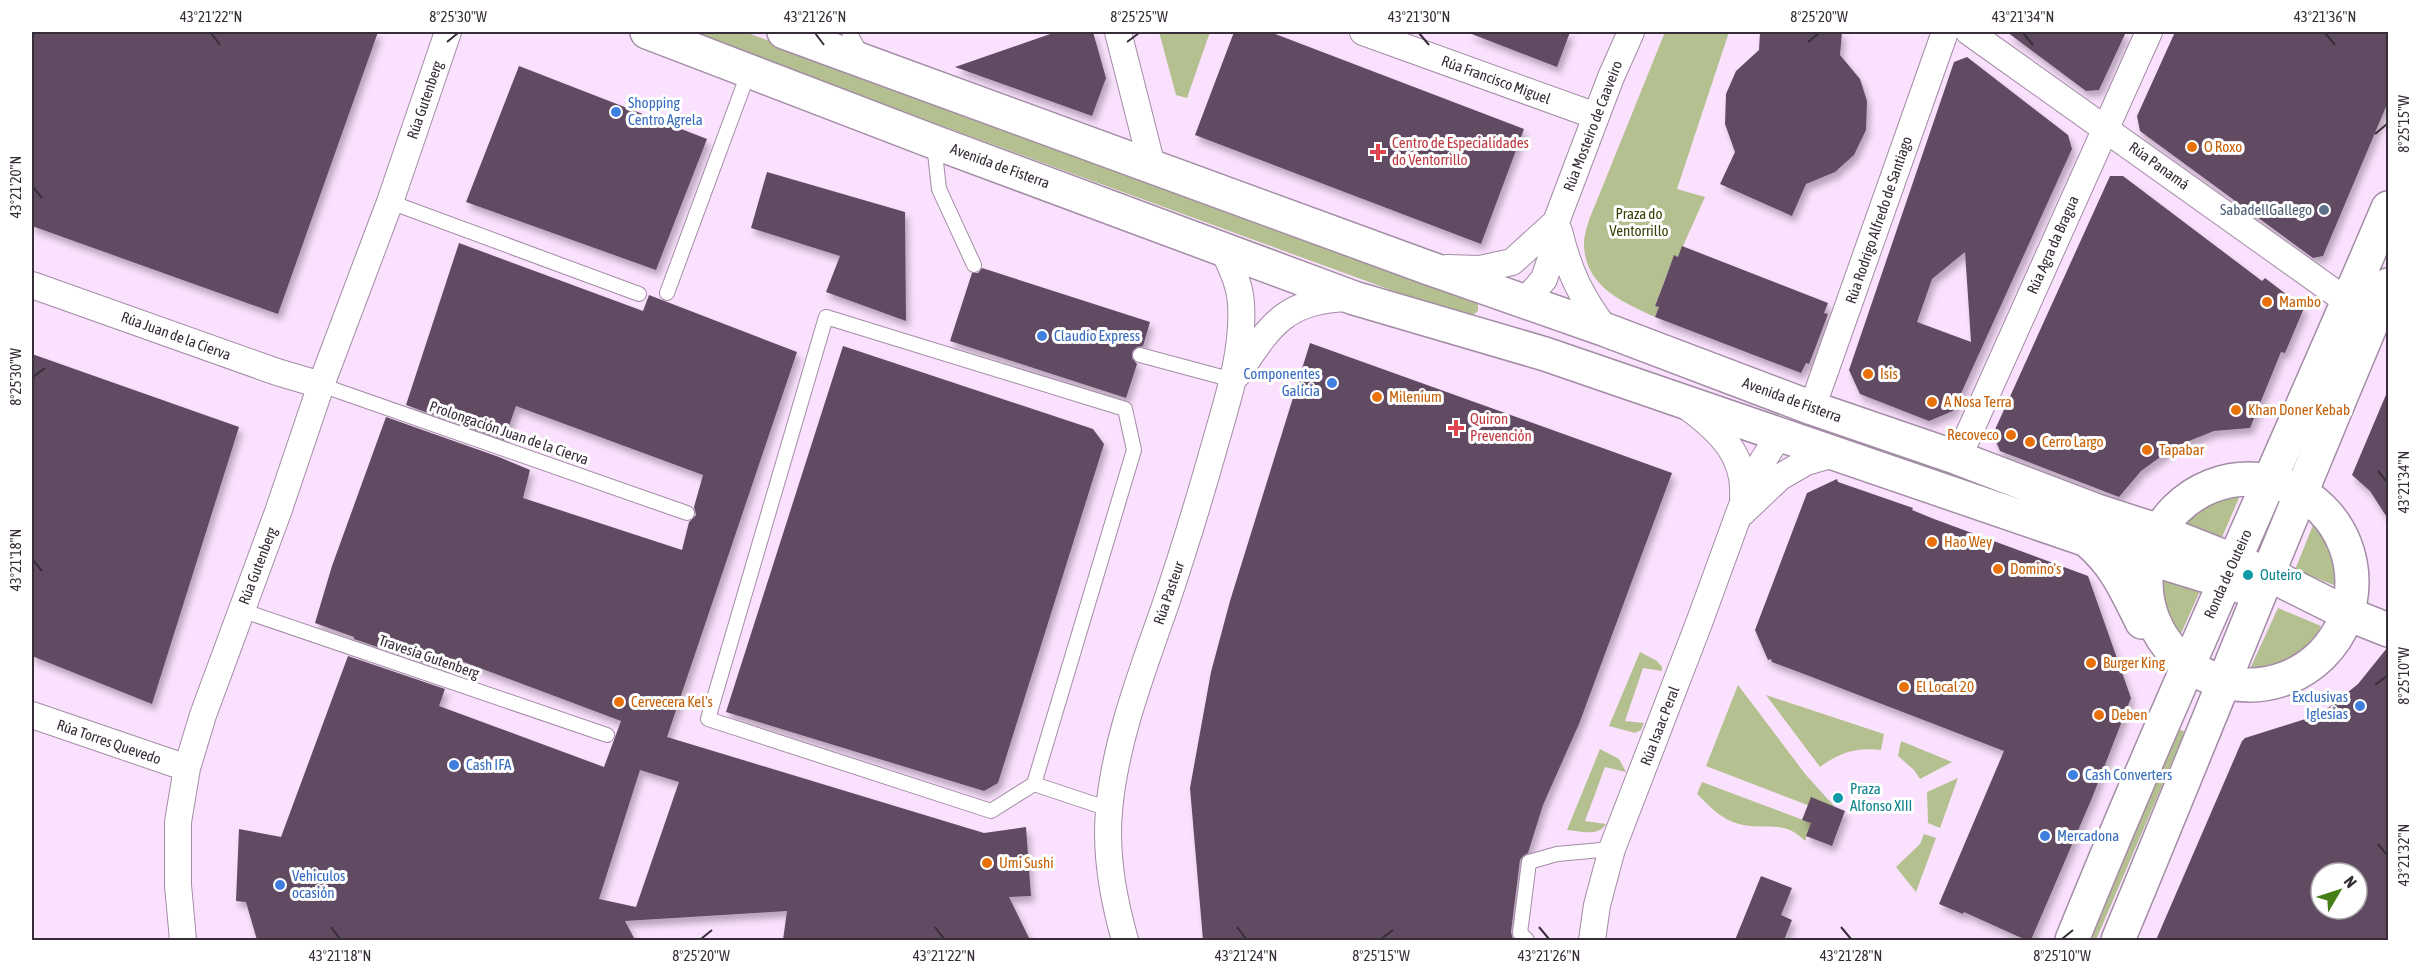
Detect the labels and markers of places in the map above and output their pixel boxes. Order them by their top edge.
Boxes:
place label: Shopping Centro Agrela [628,94,703,128]
marker: Shopping Centro Agrela [609,105,623,119]
place label: Centro de Especialidades do Ventorrillo [1392,134,1529,168]
place label: O Roxo [2204,138,2242,155]
marker: O Roxo [2185,140,2199,154]
marker: Centro de Especialidades do Ventorrillo [1369,143,1387,161]
place label: SabadellGallego [2220,201,2312,218]
marker: SabadellGallego [2317,203,2331,217]
place label: Mambo [2279,293,2321,310]
marker: Mambo [2260,295,2274,309]
place label: Claudio Express [1054,327,1140,344]
marker: Claudio Express [1035,329,1049,343]
place label: Componentes Galicia [1244,365,1320,399]
place label: Isis [1880,365,1898,382]
marker: Isis [1861,367,1875,381]
marker: Componentes Galicia [1325,376,1339,390]
place label: Milenium [1389,388,1442,405]
marker: Milenium [1370,390,1384,404]
place label: A Nosa Terra [1944,393,2012,410]
marker: A Nosa Terra [1925,395,1939,409]
place label: Khan Doner Kebab [2248,401,2350,418]
marker: Khan Doner Kebab [2229,403,2243,417]
place label: Quiron Prevención [1470,410,1532,444]
marker: Quiron Prevención [1447,419,1465,437]
place label: Recoveco [1947,426,1999,443]
marker: Recoveco [2004,428,2018,442]
place label: Cerro Largo [2042,433,2103,450]
marker: Cerro Largo [2023,435,2037,449]
place label: Tapabar [2159,441,2205,458]
marker: Tapabar [2140,443,2154,457]
place label: Hao Wey [1944,533,1992,550]
marker: Hao Wey [1925,535,1939,549]
place label: Domino's [2010,560,2061,577]
marker: Domino's [1991,562,2005,576]
place label: Outeiro [2260,566,2302,583]
marker: Outeiro [2241,568,2255,582]
place label: Burger King [2103,654,2166,671]
marker: Burger King [2084,656,2098,670]
place label: El Local 20 [1916,678,1974,695]
marker: El Local 20 [1897,680,1911,694]
place label: Exclusivas Iglesias [2292,688,2348,722]
place label: Cervecera Kel's [631,693,713,710]
marker: Cervecera Kel's [612,695,626,709]
marker: Exclusivas Iglesias [2353,699,2367,713]
place label: Deben [2111,706,2147,723]
marker: Deben [2092,708,2106,722]
place label: Cash IFA [466,756,512,773]
marker: Cash IFA [447,758,461,772]
place label: Cash Converters [2085,766,2172,783]
marker: Cash Converters [2066,768,2080,782]
place label: Praza Alfonso XIII [1850,780,1912,814]
marker: Praza Alfonso XIII [1831,791,1845,805]
place label: Mercadona [2057,827,2119,844]
marker: Mercadona [2038,829,2052,843]
place label: Umi Sushi [999,854,1054,871]
marker: Umi Sushi [980,856,994,870]
place label: Vehiculos ocasión [292,867,345,901]
marker: Vehiculos ocasión [273,878,287,892]

